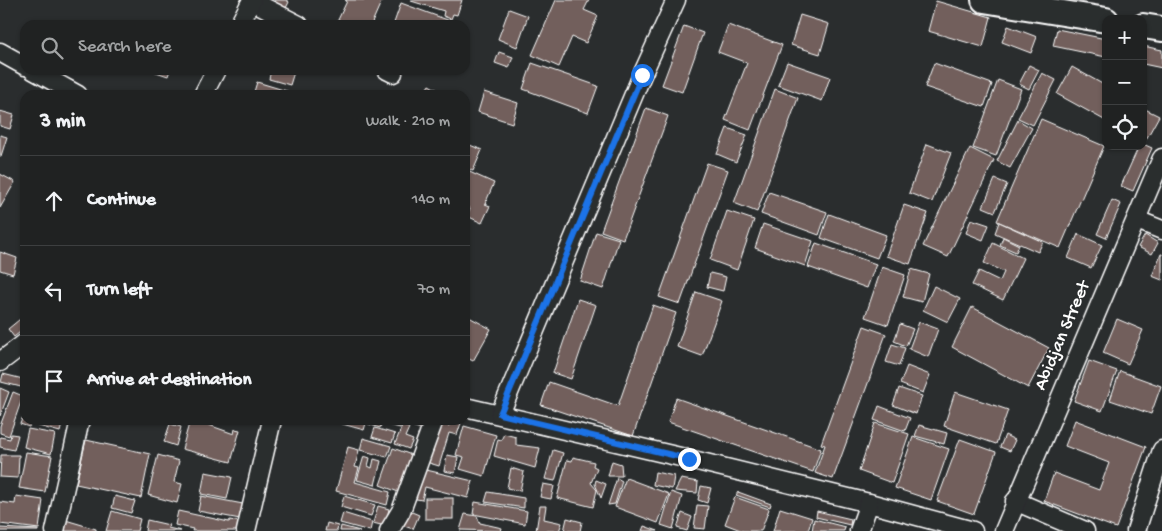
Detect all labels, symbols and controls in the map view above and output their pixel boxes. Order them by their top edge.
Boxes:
map controls [1102,15,1147,150]
button: + [1102,15,1147,60]
search box [20,20,470,75]
icon: search [38,34,66,62]
text: Search here [78,36,172,59]
button: − [1102,60,1147,105]
route start [631,64,654,87]
button: locate [1102,105,1147,150]
text: 3 min [40,110,85,135]
text: Walk · 210 m [366,113,450,132]
icon: ahead [40,187,68,215]
text: Continue [87,189,156,212]
text: 140 m [412,191,450,210]
street label: Abidjan Street [1030,276,1097,394]
icon: left [40,277,68,305]
text: Turn left [87,279,151,302]
text: 70 m [417,281,450,300]
icon: arrive [40,367,68,395]
text: Arrive at destination [87,369,251,392]
route end [678,448,701,471]

